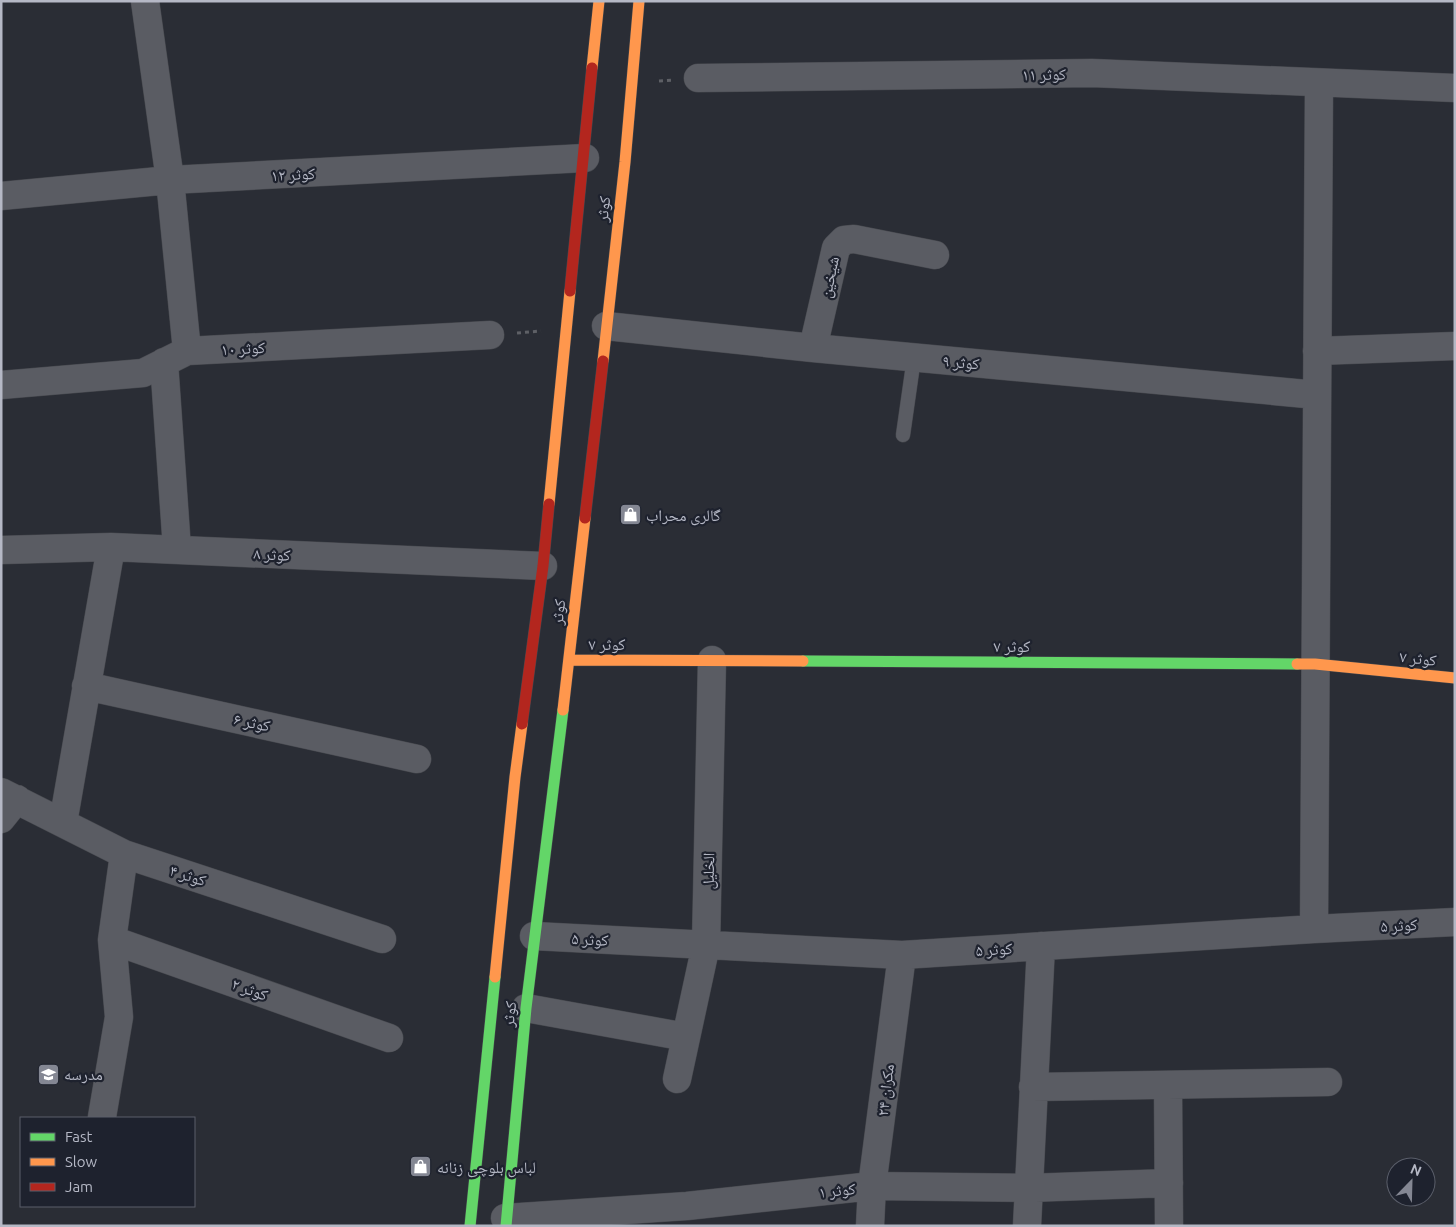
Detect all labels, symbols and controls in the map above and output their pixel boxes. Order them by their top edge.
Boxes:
street label: کوثر ۱۱ [1022,65,1067,84]
street label: کوثر ۱۲ [270,164,316,185]
street label: کوثر [593,195,614,224]
street label: شیخین [816,255,844,300]
street label: کوثر ۱۰ [220,338,266,359]
street label: کوثر ۹ [942,351,981,374]
shop icon: گالری محراب [618,503,642,527]
place label: گالری محراب [646,506,721,526]
street label: کوثر ۸ [253,544,291,565]
street label: کوثر [548,598,569,627]
street label: کوثر ۷ [589,635,626,654]
street label: کوثر ۷ [994,637,1031,656]
street label: کوثر ۷ [1399,647,1438,670]
street label: کوثر ۶ [232,709,272,736]
street label: الخلیل [699,852,719,890]
street label: کوثر ۴ [167,861,209,890]
street label: کوثر ۵ [1380,915,1418,936]
street label: کوثر ۵ [571,929,609,950]
street label: کوثر ۵ [975,939,1013,960]
street label: کوثر ۲ [229,974,271,1005]
street label: کوثر [499,1000,520,1029]
school or university icon: مدرسه [36,1062,60,1086]
street label: مکران ۲۴ [873,1063,899,1117]
place label: مدرسه [64,1065,103,1084]
legend [20,1117,195,1207]
text: Fast [65,1128,93,1145]
text: Slow [65,1153,98,1170]
shop icon: لباس بلوچی زنانه [409,1155,433,1179]
north arrow [1386,1157,1436,1207]
place label: لباس بلوچی زنانه [437,1158,536,1178]
text: N [1408,1161,1424,1179]
text: Jam [65,1178,93,1195]
street label: کوثر ۱ [818,1179,857,1202]

